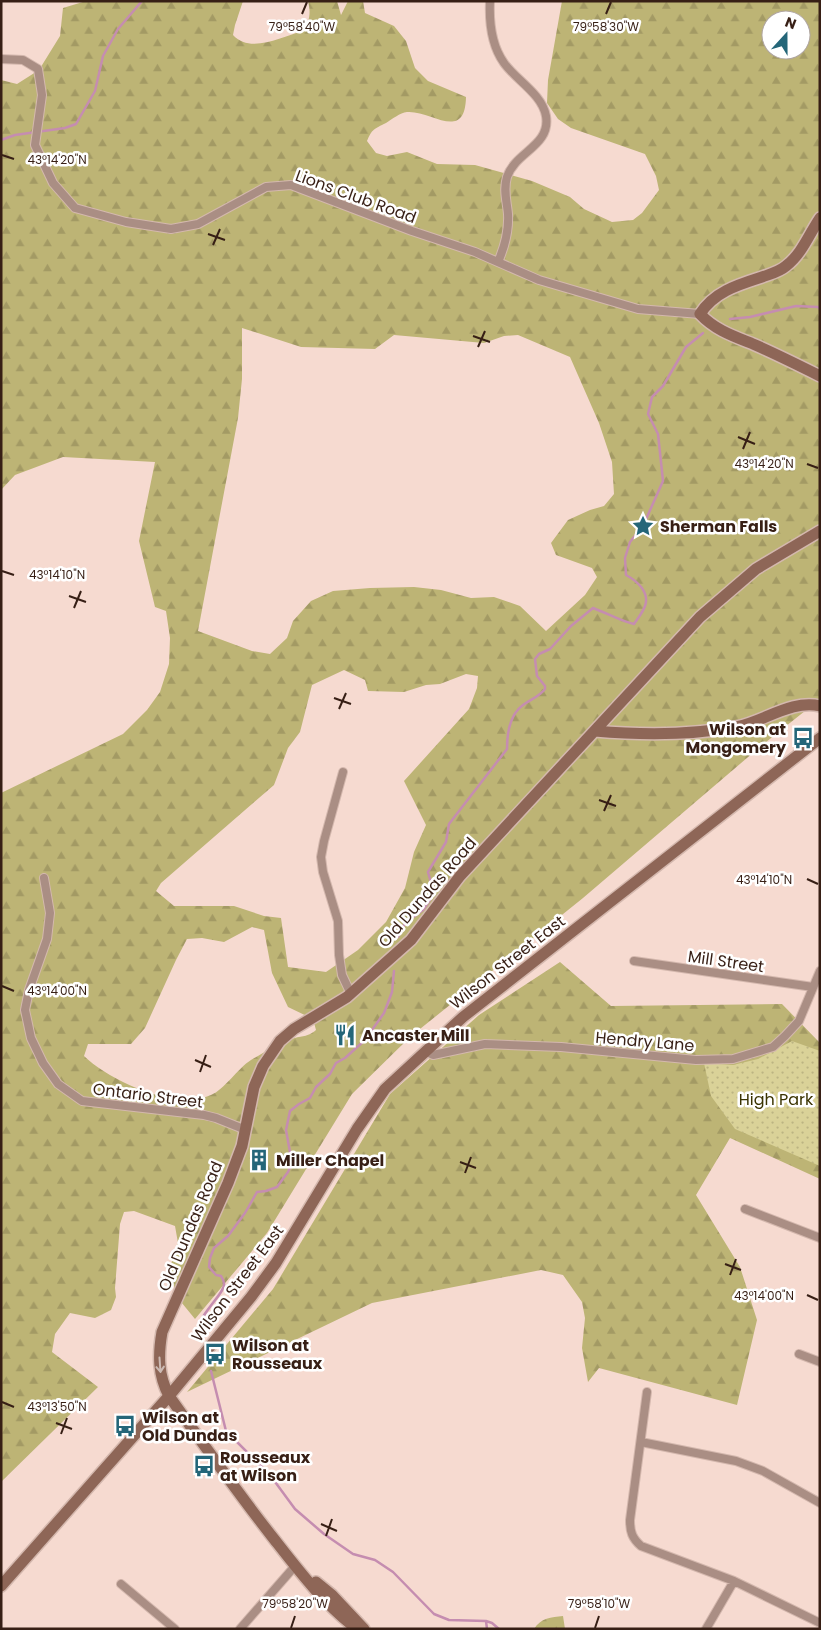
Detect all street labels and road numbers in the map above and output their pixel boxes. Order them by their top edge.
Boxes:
street label: Lions Club Road [292,164,420,229]
street label: Old Dundas Road [373,832,482,952]
street label: Wilson Street East [445,910,570,1015]
street label: Mill Street [686,945,766,978]
street label: Hendry Lane [595,1026,695,1057]
street label: Ontario Street [92,1077,204,1114]
street label: Old Dundas Road [153,1158,228,1295]
street label: Wilson Street East [186,1220,289,1346]

